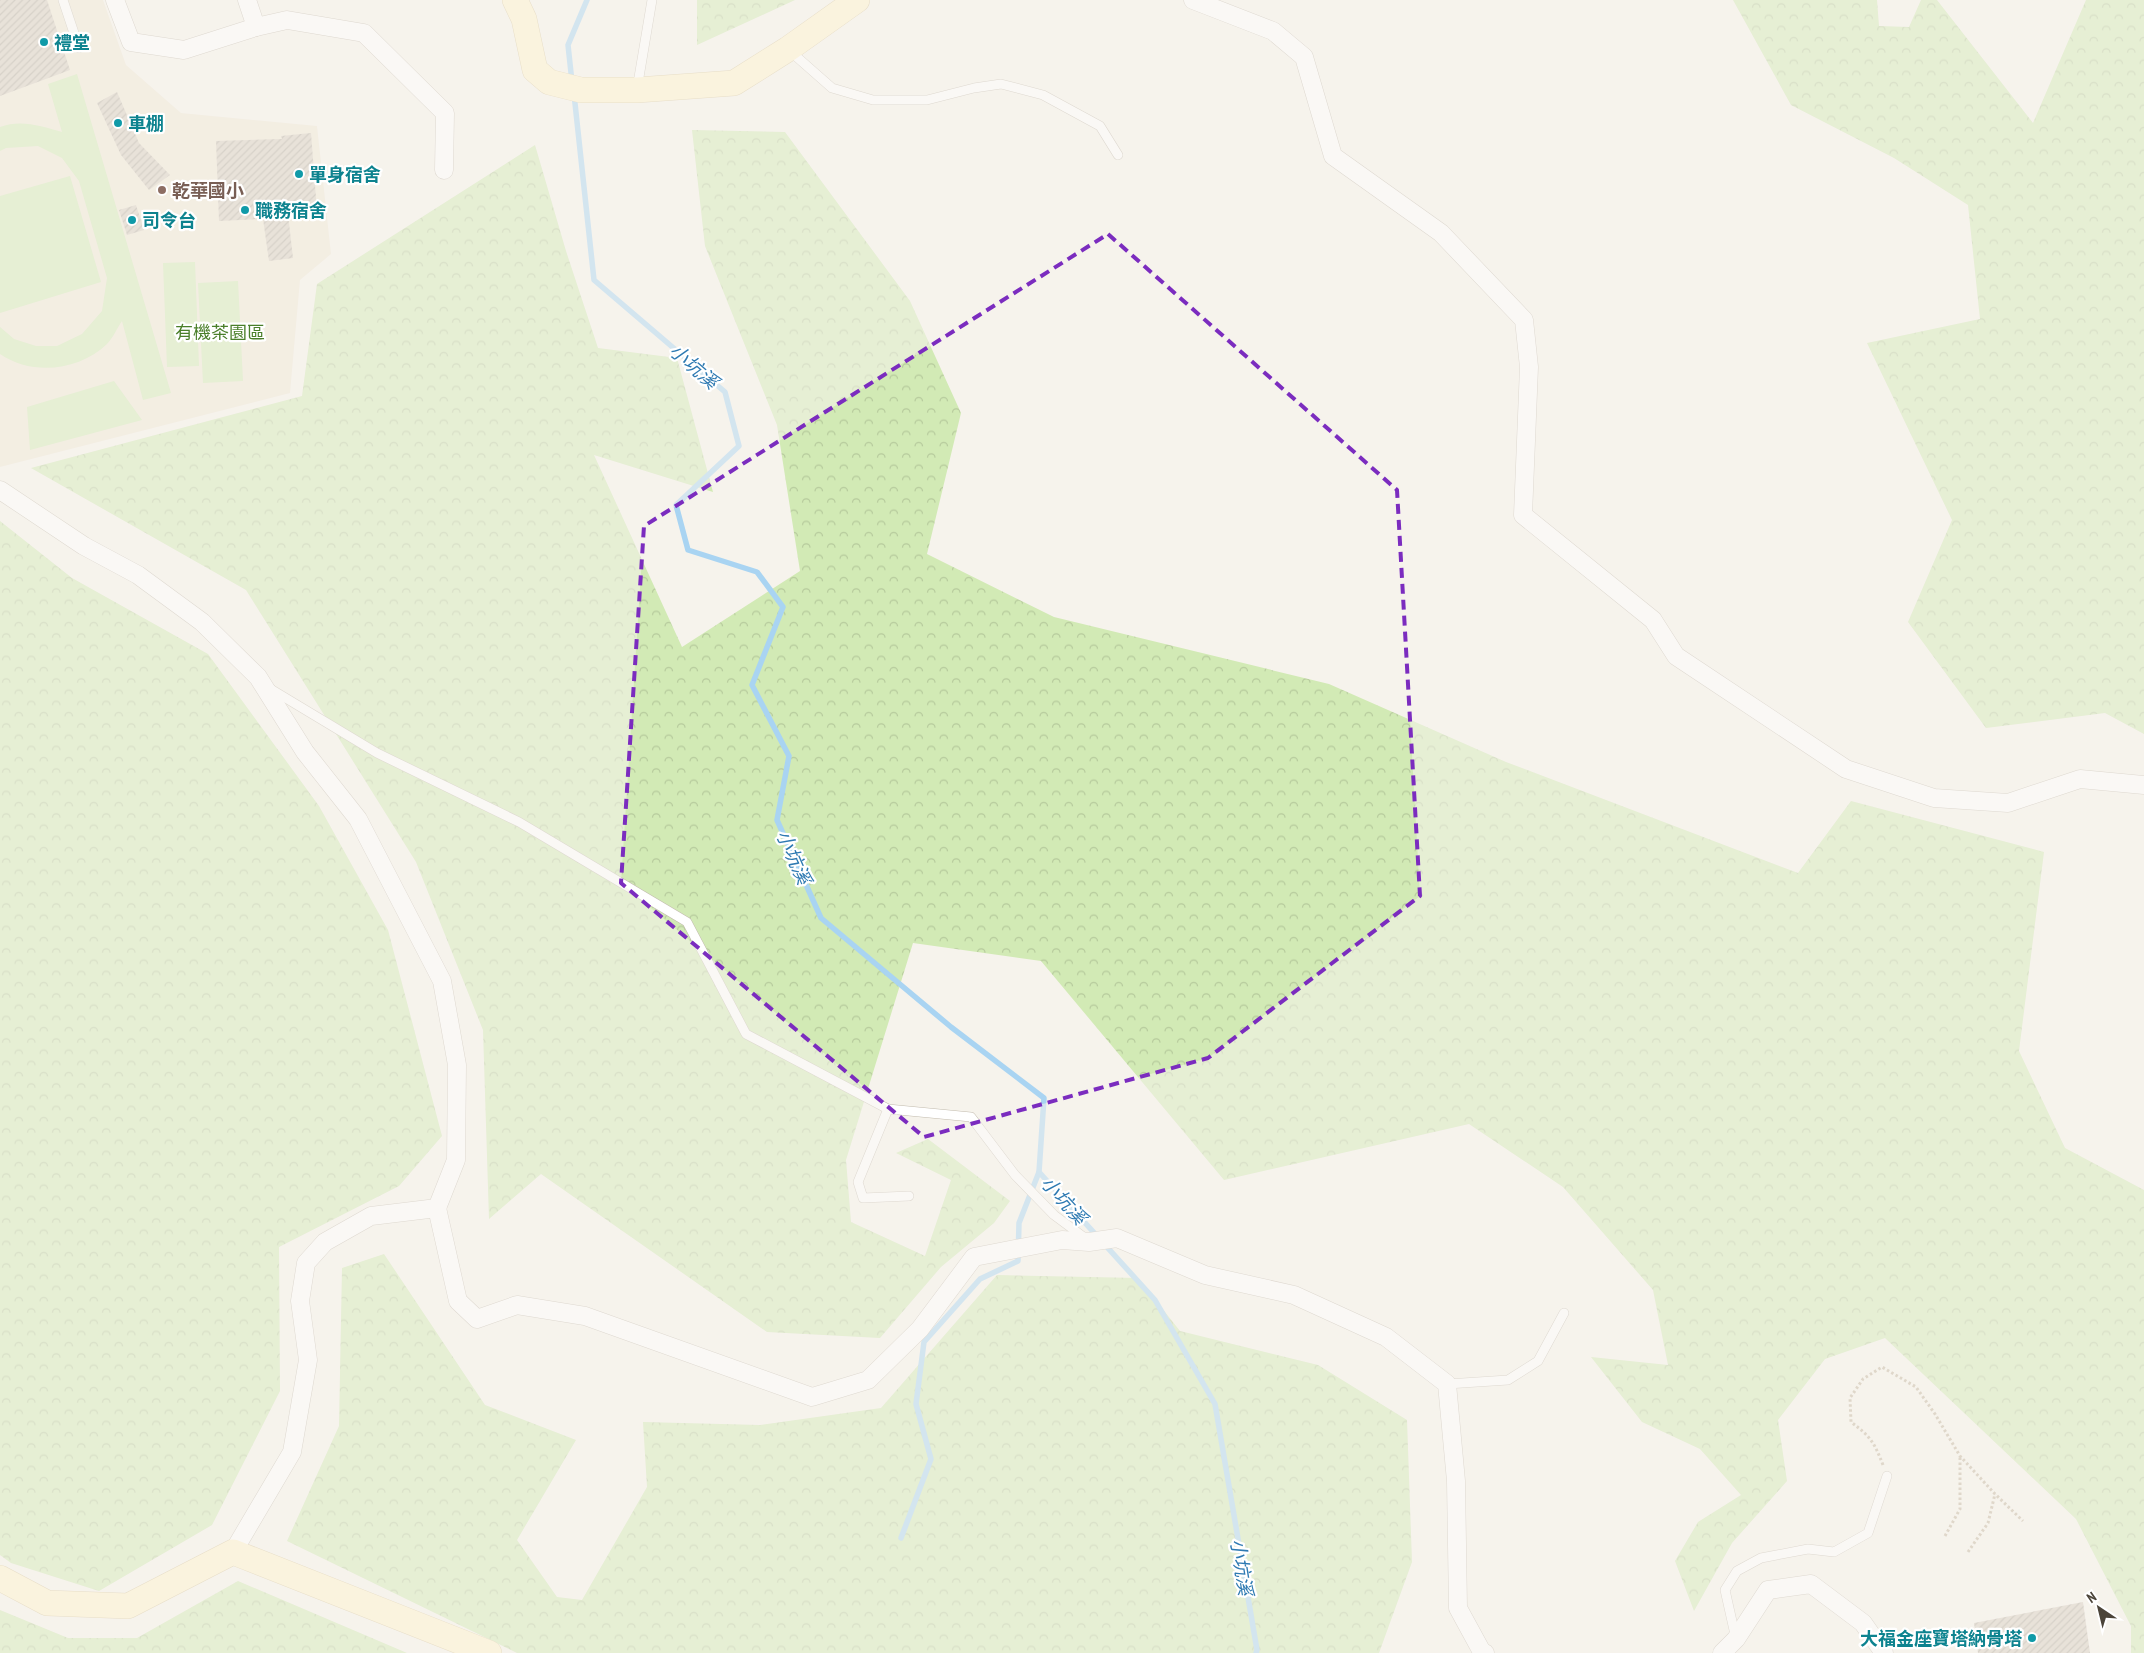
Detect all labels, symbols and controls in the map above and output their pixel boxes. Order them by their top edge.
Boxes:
place label: 禮堂 [54,31,90,54]
marker: 禮堂 [38,36,50,48]
place label: 車棚 [128,112,164,135]
marker: 車棚 [112,117,124,129]
place label: 單身宿舍 [309,163,381,186]
marker: 單身宿舍 [293,168,305,180]
place label: 乾華國小 [172,179,244,202]
marker: 乾華國小 [156,184,168,196]
place label: 職務宿舍 [255,199,327,222]
marker: 職務宿舍 [239,204,251,216]
place label: 司令台 [142,209,196,232]
marker: 司令台 [126,214,138,226]
park label: 有機茶園區 [175,321,265,344]
water label: 小坑溪 [665,338,726,396]
water label: 小坑溪 [771,826,818,891]
water label: 小坑溪 [1036,1171,1094,1231]
water label: 小坑溪 [1226,1537,1259,1600]
north arrow [2074,1583,2124,1633]
text: N [2083,1588,2100,1607]
place label: 大福金座寶塔納骨塔 [1860,1627,2022,1650]
marker: 大福金座寶塔納骨塔 [2026,1632,2038,1644]

